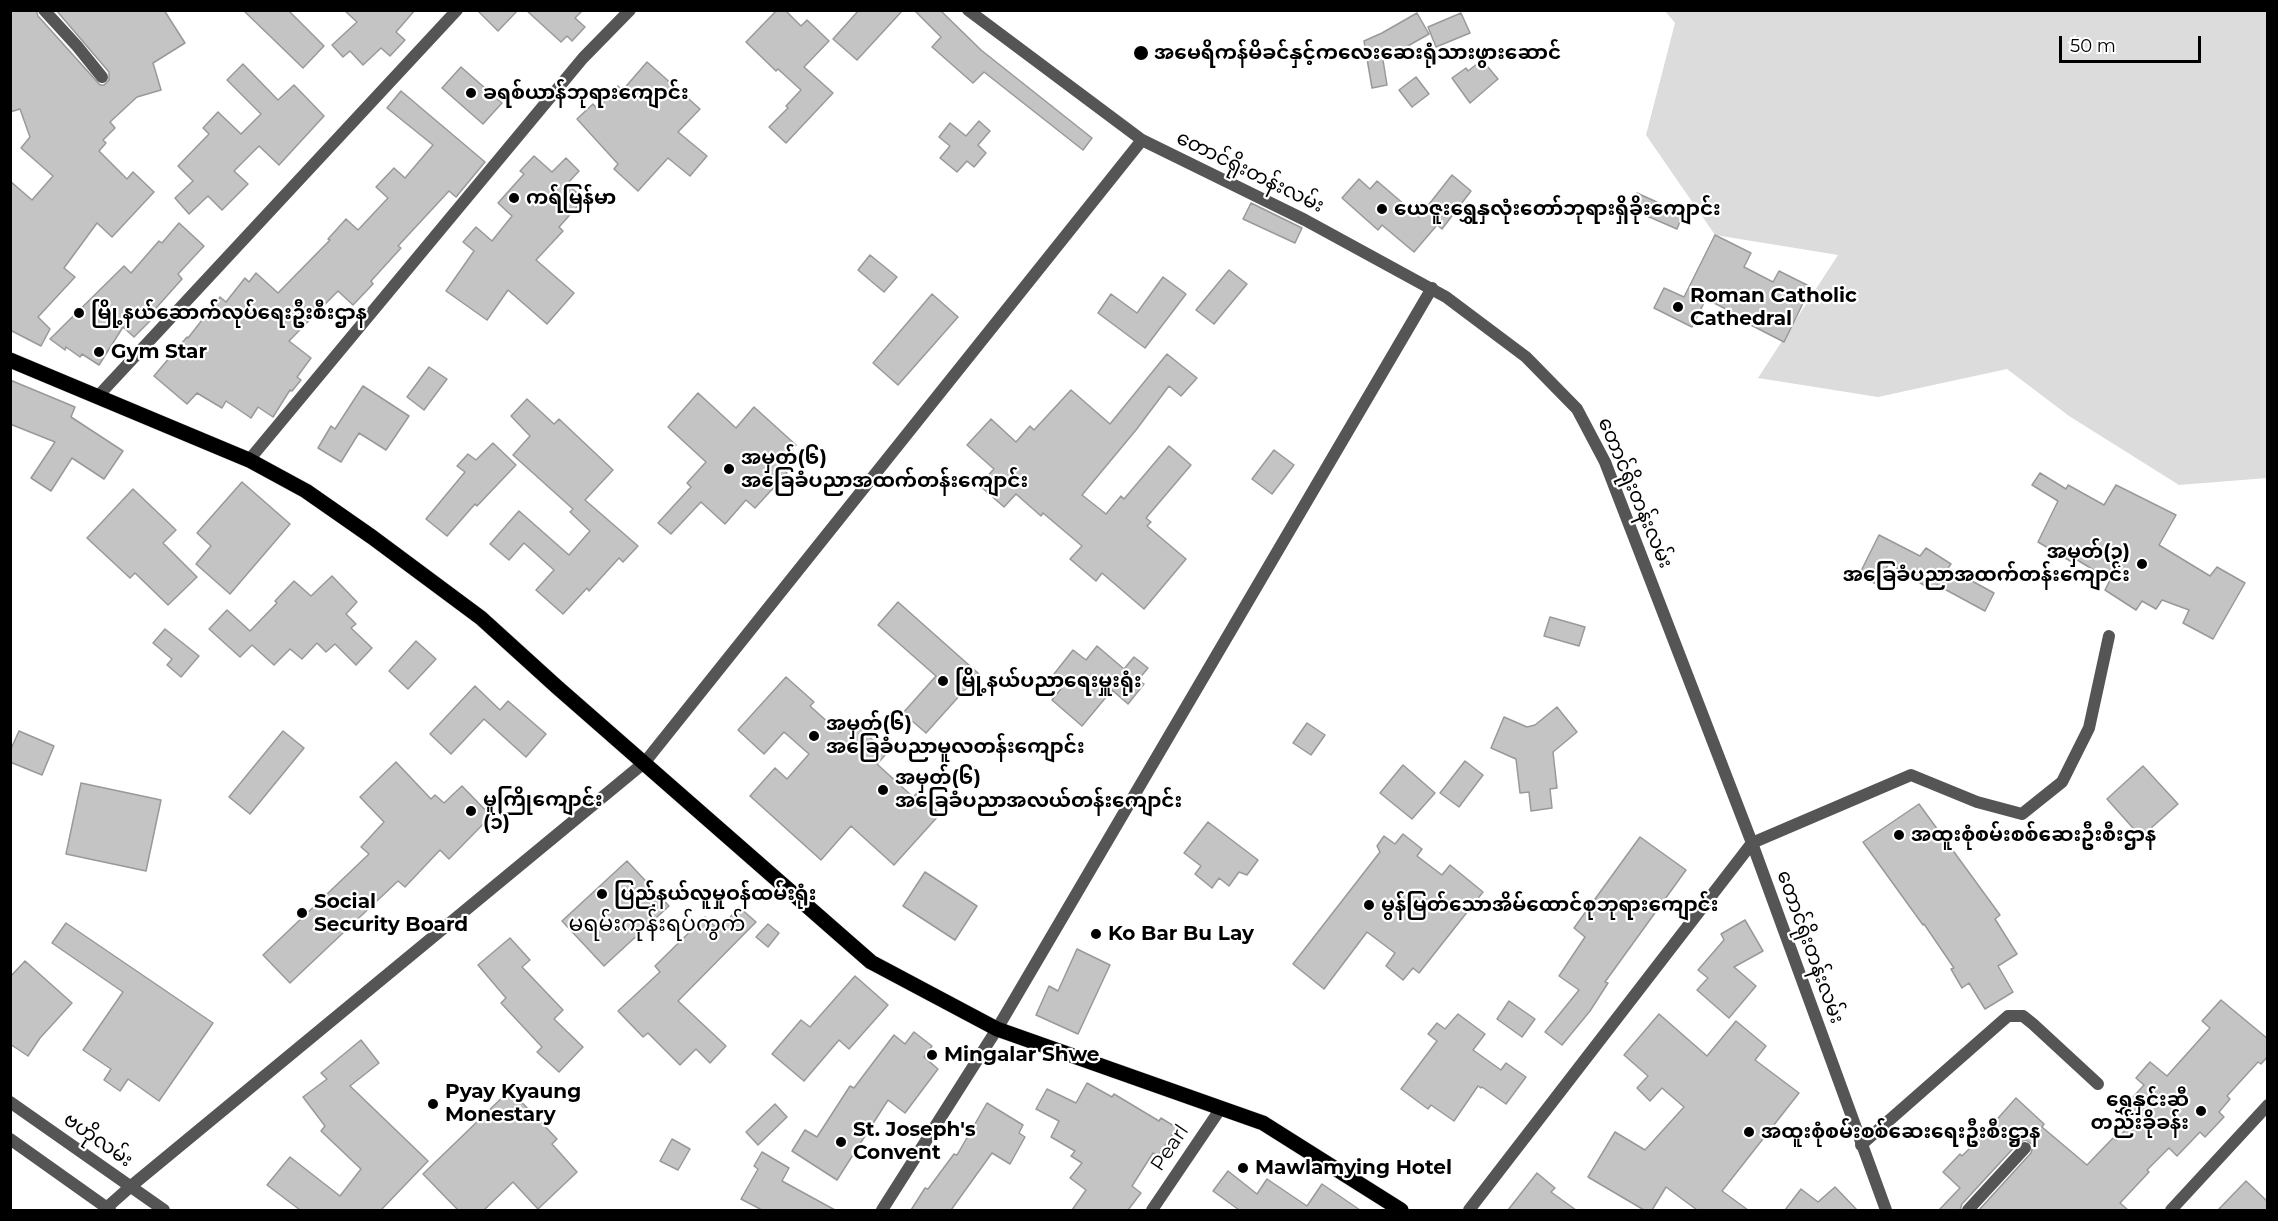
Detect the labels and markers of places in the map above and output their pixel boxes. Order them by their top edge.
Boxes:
place label: အမေရိကန်မိခင်နှင့်ကလေးဆေးရုံသားဖွားဆောင် [1154,41,1561,65]
marker: အမေရိကန်မိခင်နှင့်ကလေးဆေးရုံသားဖွားဆောင် [1132,44,1150,62]
place label: ခရစ်ယာန်ဘုရားကျောင်း [483,81,689,105]
marker: ခရစ်ယာန်ဘုရားကျောင်း [464,86,478,100]
place label: ကရ်မြန်မာ [526,186,616,210]
marker: ကရ်မြန်မာ [507,191,521,205]
place label: ယေဇူးရွှေနှလုံးတော်ဘုရားရှိခိုးကျောင်း [1394,197,1721,221]
marker: ယေဇူးရွှေနှလုံးတော်ဘုရားရှိခိုးကျောင်း [1375,202,1389,216]
place label: Roman Catholic Cathedral [1690,284,1857,331]
marker: Roman Catholic Cathedral [1671,300,1685,314]
place label: မြို့နယ်ဆောက်လုပ်ရေးဦးစီးဌာန [91,301,367,325]
marker: မြို့နယ်ဆောက်လုပ်ရေးဦးစီးဌာန [72,306,86,320]
place label: Gym Star [111,340,207,364]
marker: Gym Star [92,345,106,359]
place label: အမှတ်(၆) အခြေခံပညာအထက်တန်းကျောင်း [741,446,1028,493]
marker: အမှတ်(၆) အခြေခံပညာအထက်တန်းကျောင်း [722,462,736,476]
place label: အမှတ်(၃) အခြေခံပညာအထက်တန်းကျောင်း [1843,540,2130,587]
marker: အမှတ်(၃) အခြေခံပညာအထက်တန်းကျောင်း [2135,557,2149,571]
place label: မြို့နယ်ပညာရေးမှူးရုံး [955,669,1142,693]
marker: မြို့နယ်ပညာရေးမှူးရုံး [936,674,950,688]
place label: အမှတ်(၆) အခြေခံပညာမူလတန်းကျောင်း [826,712,1085,759]
marker: အမှတ်(၆) အခြေခံပညာမူလတန်းကျောင်း [807,729,821,743]
place label: အမှတ်(၆) အခြေခံပညာအလယ်တန်းကျောင်း [895,766,1182,813]
marker: အမှတ်(၆) အခြေခံပညာအလယ်တန်းကျောင်း [876,783,890,797]
place label: မူကြိုကျောင်း (၁) [483,788,603,835]
marker: မူကြိုကျောင်း (၁) [464,804,478,818]
place label: အထူးစုံစမ်းစစ်ဆေးဦးစီးဌာန [1911,823,2156,847]
marker: အထူးစုံစမ်းစစ်ဆေးဦးစီးဌာန [1892,828,1906,842]
place label: ပြည်နယ်လူမှုဝန်ထမ်းရုံး [614,882,816,906]
marker: ပြည်နယ်လူမှုဝန်ထမ်းရုံး [595,887,609,901]
place label: Social Security Board [314,890,468,937]
place label: မွန်မြတ်သောအိမ်ထောင်စုဘုရားကျောင်း [1381,893,1718,917]
marker: မွန်မြတ်သောအိမ်ထောင်စုဘုရားကျောင်း [1362,898,1376,912]
marker: Social Security Board [295,906,309,920]
place label: Ko Bar Bu Lay [1108,922,1254,946]
marker: Ko Bar Bu Lay [1089,927,1103,941]
place label: Mingalar Shwe [944,1043,1099,1067]
marker: Mingalar Shwe [925,1048,939,1062]
place label: Pyay Kyaung Monestary [445,1080,581,1127]
place label: ရွှေနှင်းဆီ တည်းခိုခန်း [2091,1088,2189,1135]
marker: Pyay Kyaung Monestary [426,1097,440,1111]
marker: ရွှေနှင်းဆီ တည်းခိုခန်း [2194,1104,2208,1118]
place label: St. Joseph's Convent [853,1118,976,1165]
place label: အထူးစုံစမ်းစစ်ဆေးရေးဦးစီးဋ္ဌာန [1761,1120,2040,1144]
marker: အထူးစုံစမ်းစစ်ဆေးရေးဦးစီးဋ္ဌာန [1742,1125,1756,1139]
marker: St. Joseph's Convent [834,1135,848,1149]
place label: Mawlamying Hotel [1255,1156,1452,1180]
marker: Mawlamying Hotel [1236,1161,1250,1175]

